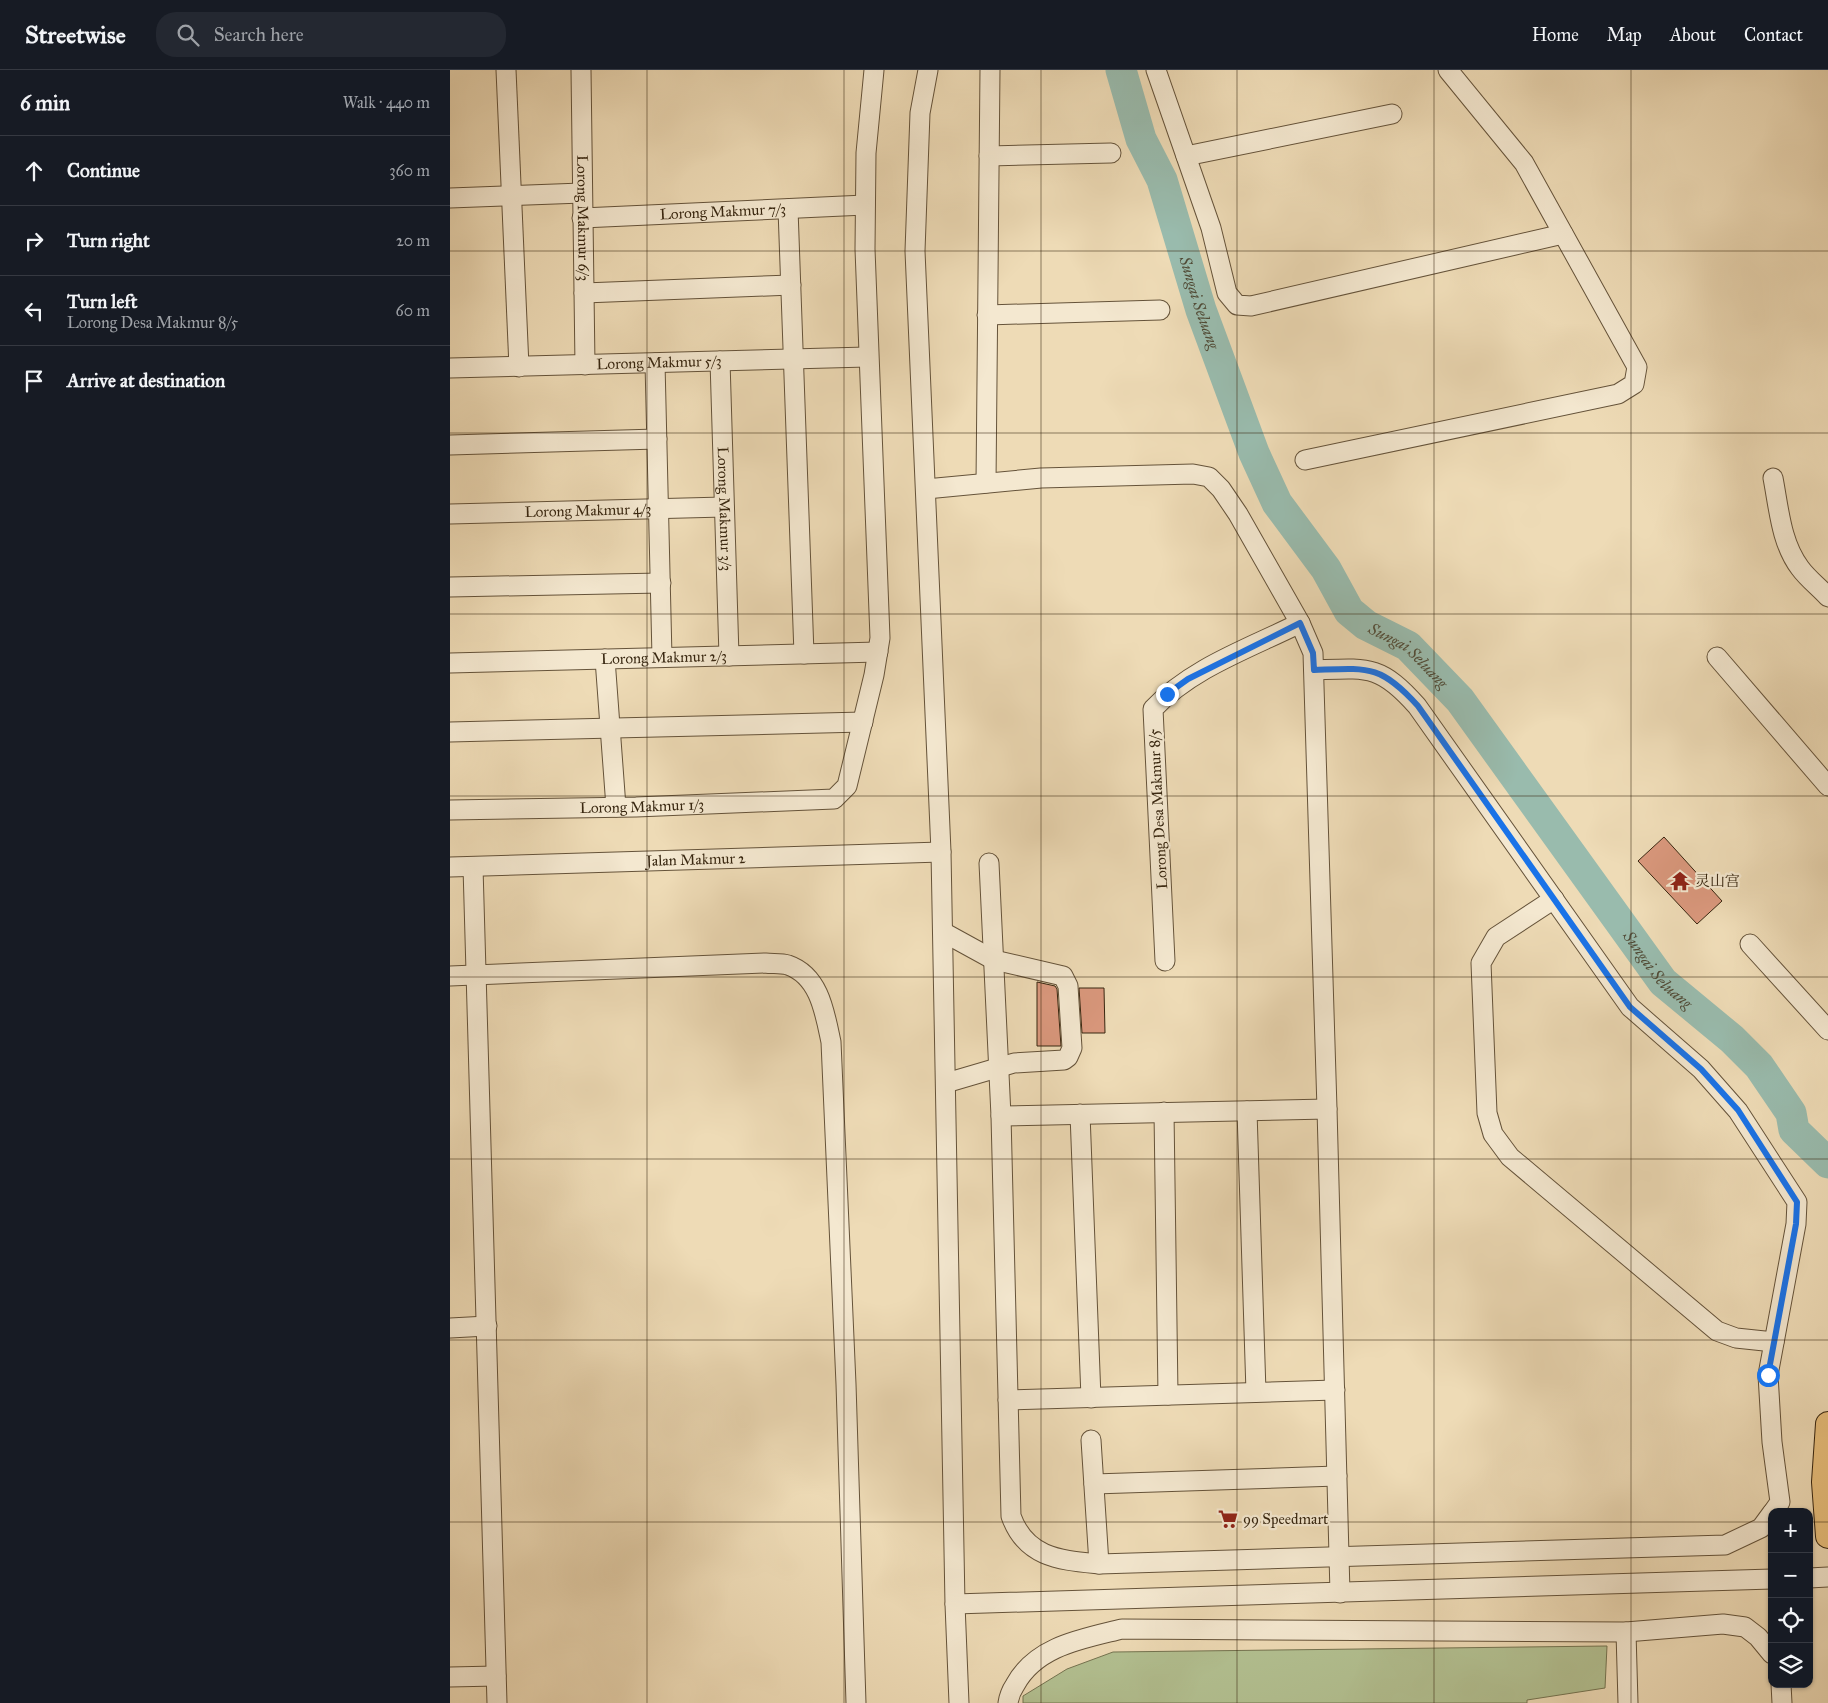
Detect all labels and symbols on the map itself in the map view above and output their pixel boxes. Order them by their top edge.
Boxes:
street label: Lorong Makmur 6/3 [573,155,593,281]
street label: Lorong Makmur 7/3 [659,200,786,223]
water label: Sungai Seluang [1175,253,1224,352]
street label: Lorong Makmur 5/3 [596,352,722,373]
street label: Lorong Makmur 3/3 [714,446,735,571]
street label: Lorong Makmur 4/3 [524,500,652,521]
water label: Sungai Seluang [1365,618,1453,693]
street label: Lorong Makmur 2/3 [601,647,727,668]
route end [1156,683,1179,706]
street label: Lorong Desa Makmur 8/5 [1145,728,1171,890]
street label: Lorong Makmur 1/3 [580,795,705,817]
street label: Jalan Makmur 2 [644,849,746,871]
temple icon: 灵山宫 [1669,870,1691,892]
place label: 灵山宫 [1695,872,1740,890]
water label: Sungai Seluang [1619,926,1697,1013]
route start [1757,1364,1780,1387]
supermarket icon: 99 Speedmart [1217,1508,1239,1530]
place label: 99 Speedmart [1243,1510,1329,1528]

